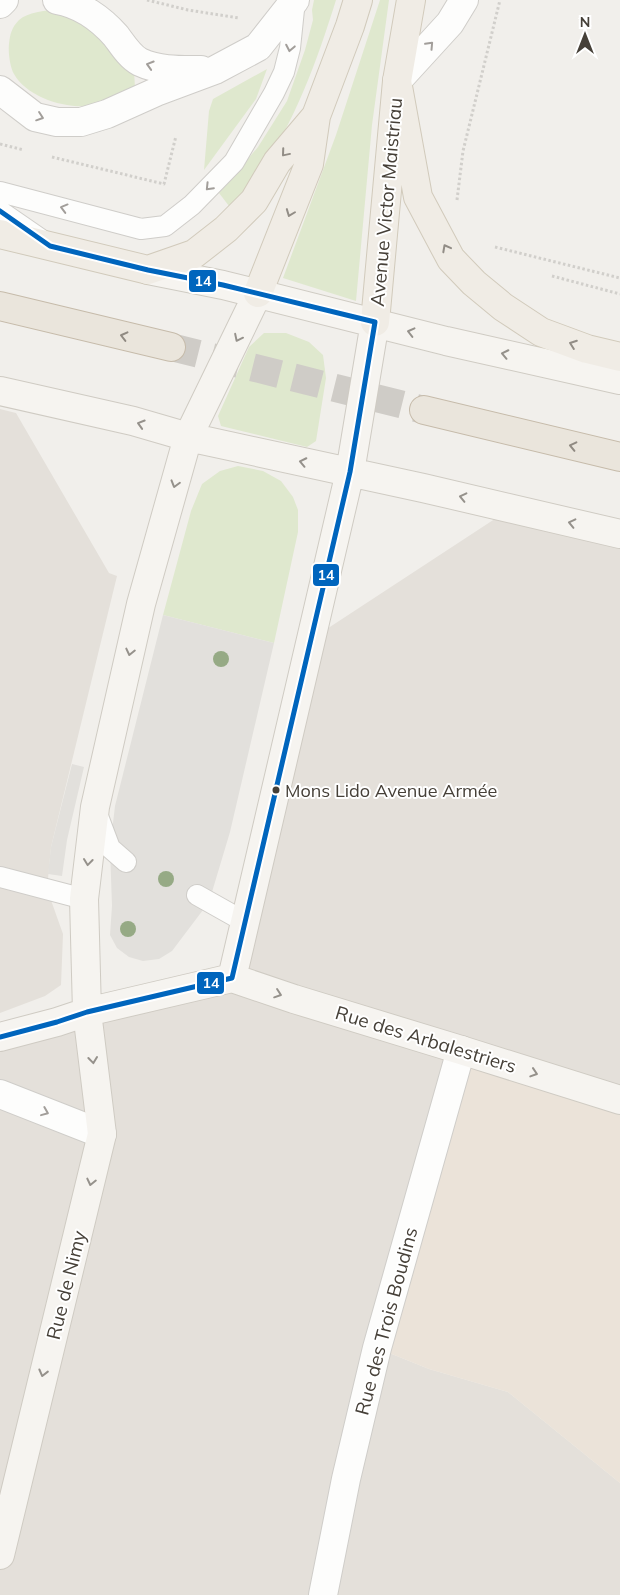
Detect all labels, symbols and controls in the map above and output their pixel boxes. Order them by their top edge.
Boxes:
north arrow [560,10,610,60]
text: N [580,13,590,31]
one-way arrow [424,42,433,51]
one-way arrow [285,44,295,53]
one-way arrow [146,60,154,70]
street label: Avenue Victor Maistriau [365,97,407,307]
one-way arrow [35,111,44,121]
one-way arrow [282,147,290,156]
one-way arrow [206,182,215,191]
one-way arrow [61,204,69,214]
one-way arrow [286,208,296,217]
one-way arrow [442,245,452,254]
line badge: 14 [188,269,217,293]
text: 14 [195,272,212,290]
one-way arrow [407,327,415,337]
one-way arrow [120,331,129,342]
one-way arrow [234,332,244,341]
one-way arrow [569,340,578,350]
one-way arrow [501,349,509,360]
one-way arrow [138,419,146,429]
one-way arrow [568,441,577,452]
one-way arrow [298,457,307,468]
one-way arrow [170,480,181,489]
one-way arrow [458,492,467,503]
one-way arrow [568,518,577,529]
line badge: 14 [312,563,340,587]
text: 14 [318,566,335,584]
one-way arrow [125,647,136,656]
place label: Mons Lido Avenue Armée [285,779,497,802]
marker: Mons Lido Avenue Armée [271,785,281,795]
one-way arrow [83,859,94,867]
line badge: 14 [196,971,225,995]
text: 14 [203,974,220,992]
one-way arrow [273,988,282,998]
street label: Rue des Arbalestriers [333,1000,519,1078]
one-way arrow [87,1057,98,1065]
one-way arrow [529,1067,537,1077]
one-way arrow [40,1106,49,1116]
one-way arrow [86,1177,97,1186]
street label: Rue des Trois Boudins [349,1225,423,1417]
street label: Rue de Nimy [41,1228,91,1342]
one-way arrow [38,1369,49,1378]

